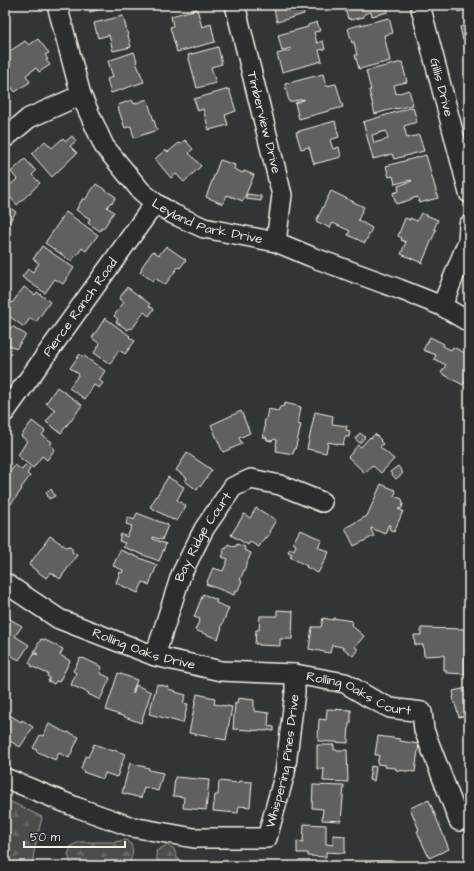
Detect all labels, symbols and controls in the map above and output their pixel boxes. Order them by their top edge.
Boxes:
street label: Gillis Drive [425,56,458,119]
street label: Timberview Drive [243,70,285,175]
street label: Leyland Park Drive [148,194,264,248]
street label: Pierce Ranch Road [39,254,122,360]
street label: Bay Ridge Court [170,488,236,584]
street label: Rolling Oaks Drive [90,624,197,674]
street label: Rolling Oaks Court [305,667,413,720]
street label: Whispering Pines Drive [261,693,304,830]
scale bar [24,823,125,849]
text: 50 m [30,829,61,846]

